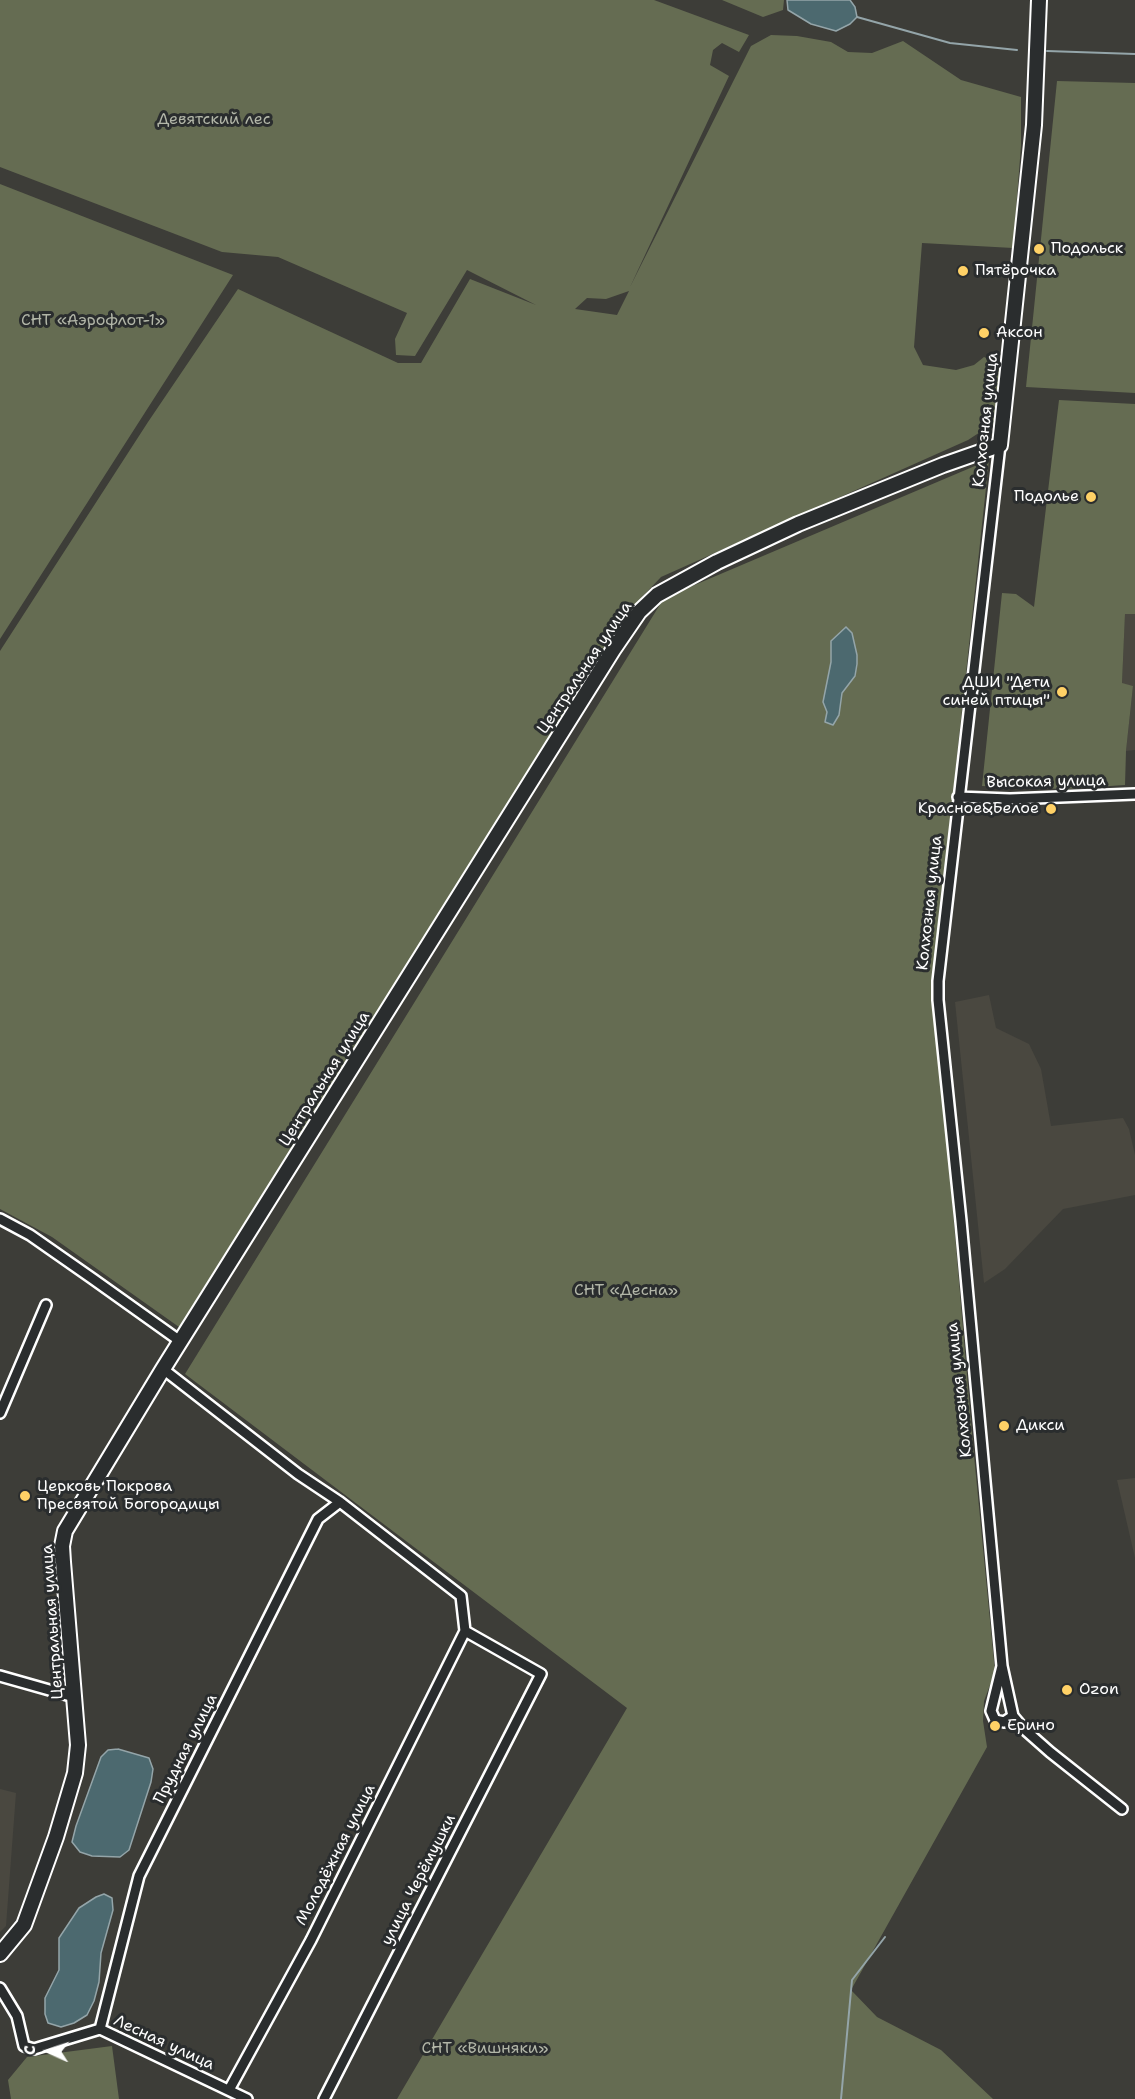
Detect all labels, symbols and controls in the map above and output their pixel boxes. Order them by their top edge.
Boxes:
park label: Девятский лес [157,110,271,130]
place label: Подольск [1051,239,1123,259]
marker: Подольск [1032,242,1046,256]
place label: Пятёрочка [975,261,1056,281]
marker: Пятёрочка [956,264,970,278]
park label: СНТ «Аэрофлот-1» [21,311,165,331]
place label: Аксон [996,323,1043,343]
marker: Аксон [977,326,991,340]
street label: Колхозная улица [969,352,1003,488]
place label: Подолье [1014,487,1079,507]
marker: Подолье [1084,490,1098,504]
street label: Центральная улица [534,598,636,738]
place label: ДШИ "Дети синей птицы" [942,673,1050,711]
marker: ДШИ "Дети синей птицы" [1055,685,1069,699]
street label: Высокая улица [986,771,1106,793]
place label: Красное&Белое [918,799,1039,819]
marker: Красное&Белое [1044,802,1058,816]
street label: Колхозная улица [913,835,947,971]
street label: Центральная улица [276,1008,374,1150]
park label: СНТ «Десна» [574,1281,678,1301]
street label: Колхозная улица [943,1322,977,1458]
place label: Дикси [1016,1416,1065,1436]
marker: Дикси [997,1419,1011,1433]
place label: Церковь Покрова Пресвятой Богородицы [37,1477,220,1515]
marker: Церковь Покрова Пресвятой Богородицы [18,1489,32,1503]
street label: Центральная улица [38,1544,68,1700]
place label: Ozon [1079,1680,1119,1700]
marker: Ozon [1060,1683,1074,1697]
street label: Прудная улица [150,1691,222,1807]
place label: Ерино [1007,1716,1055,1736]
marker: Ерино [988,1719,1002,1733]
street label: Молодёжная улица [292,1781,380,1929]
street label: улица Черёмушки [378,1811,460,1949]
street label: Лесная улица [111,2011,217,2075]
north arrow [18,2021,78,2081]
park label: СНТ «Вишняки» [422,2039,548,2059]
text: С [19,2045,40,2055]

